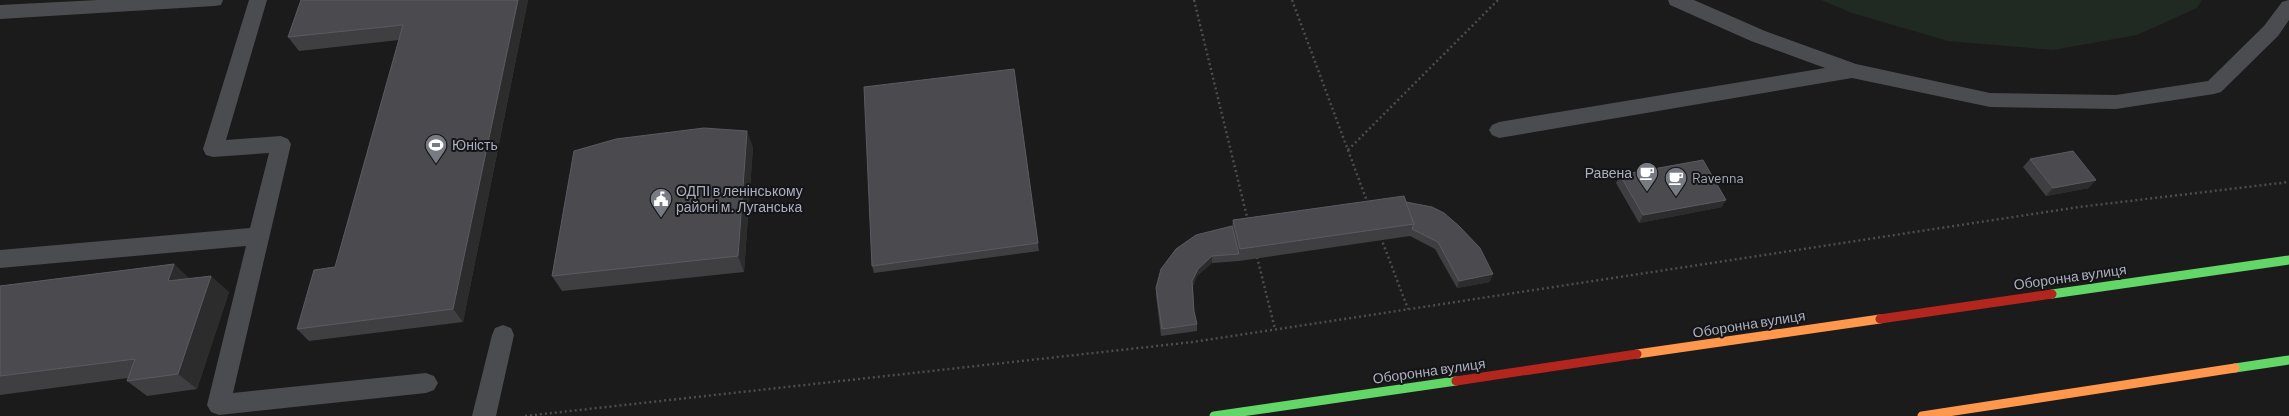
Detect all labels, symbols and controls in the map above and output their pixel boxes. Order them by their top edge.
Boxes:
sports icon: Юність [423,132,449,165]
place label: Юність [452,136,498,153]
cafe icon: Равена [1634,160,1660,193]
place label: Равена [1585,164,1632,181]
cafe icon: Ravenna [1663,165,1689,198]
place label: Ravenna [1692,169,1744,186]
place label: ОДПІ в ленінському районі м. Луганська [676,182,803,215]
public building icon: ОДПІ в ленінському районі м. Луганська [648,186,674,219]
street label: Оборонна вулиця [2012,260,2127,293]
street label: Оборонна вулиця [1691,306,1806,341]
street label: Оборонна вулиця [1371,354,1486,387]

